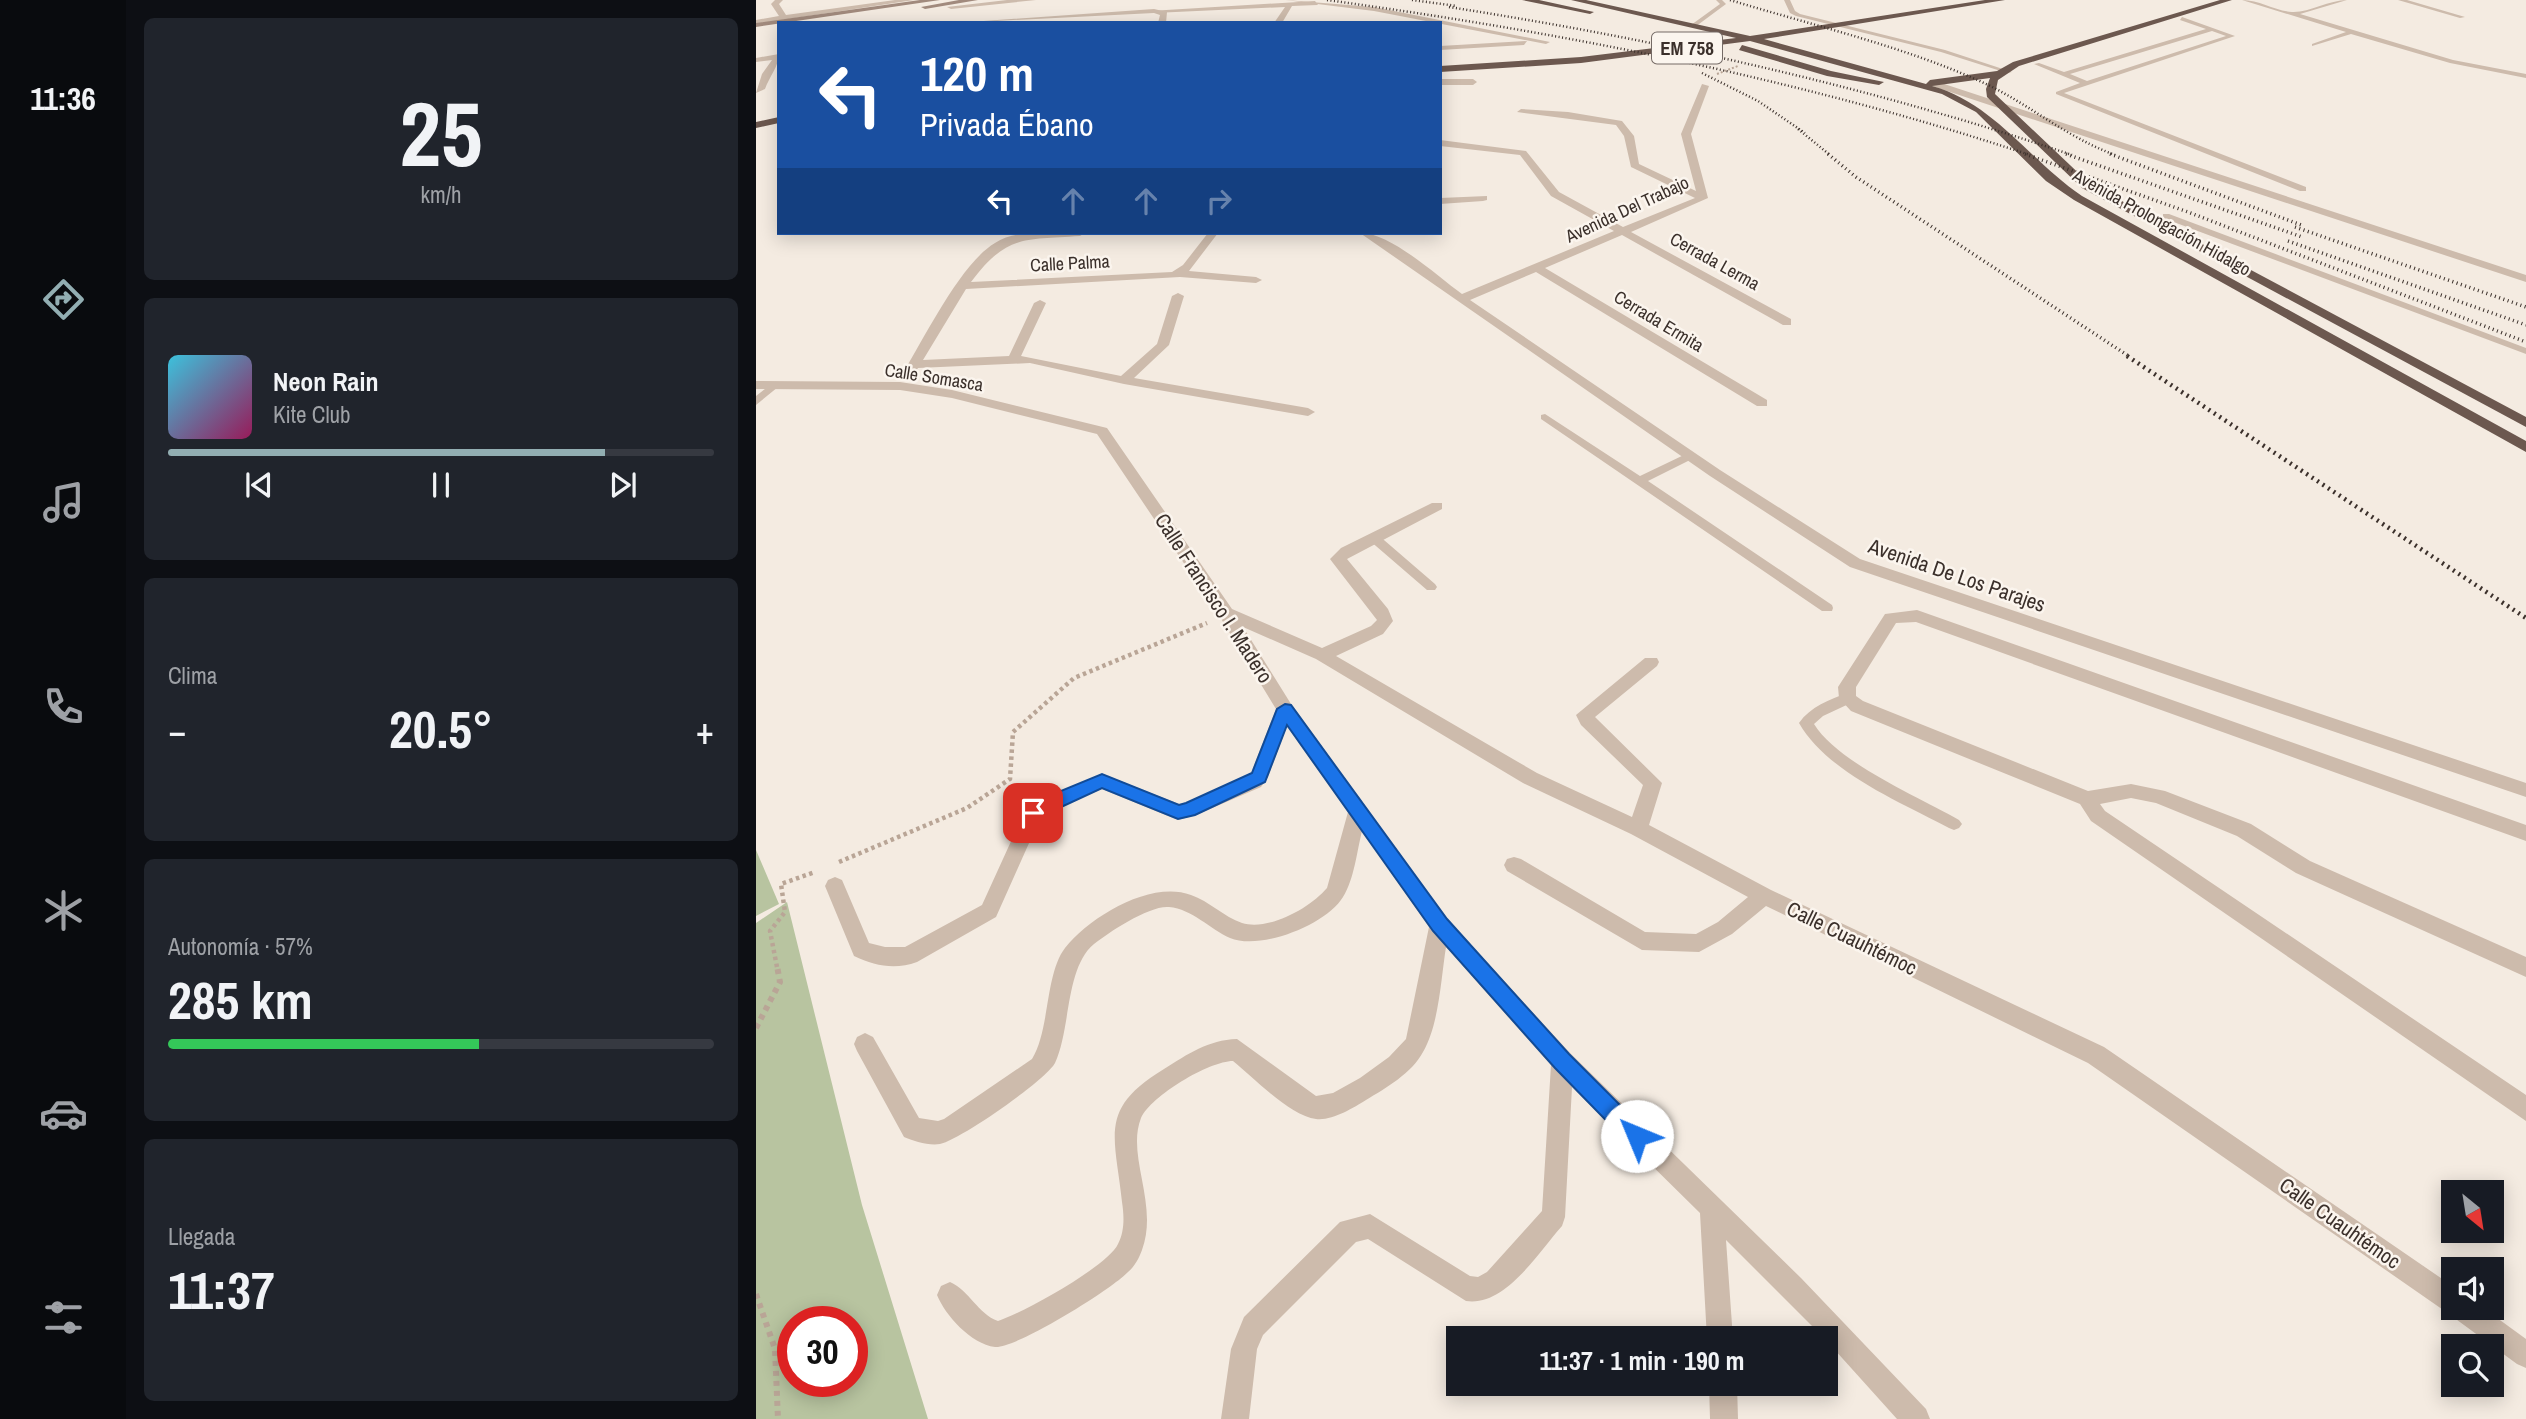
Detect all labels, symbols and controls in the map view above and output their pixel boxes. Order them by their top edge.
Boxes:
road number: EM 758 [1652,32,1722,64]
text: 120 m [920,40,1034,106]
icon: left [805,49,896,140]
text: 25 [400,72,483,194]
text: 11:36 [30,77,96,120]
text: Privada Ébano [920,103,1094,146]
street label: Avenida Prolongación Hidalgo [2068,162,2256,281]
street label: Avenida Del Trabajo [1560,169,1693,249]
text: km/h [421,179,461,210]
icon: left [981,182,1019,220]
icon: ahead [1054,182,1092,220]
icon: ahead [1127,182,1165,220]
icon: right [1200,182,1238,220]
street label: Cerrada Lerma [1666,226,1764,296]
street label: Calle Palma [1030,248,1110,278]
icon: directions [39,275,88,324]
street label: Cerrada Ermita [1609,284,1709,358]
street label: Calle Somasca [883,357,985,397]
text: Neon Rain [273,364,378,399]
text: Kite Club [273,399,351,430]
icon: previous [240,466,278,504]
icon: pause [422,466,460,504]
icon: next [604,466,642,504]
icon: music [39,478,88,527]
street label: Calle Francisco I. Madero [1148,507,1280,689]
street label: Avenida De Los Parajes [1864,531,2049,619]
text: Clima [168,660,217,691]
icon: phone [39,682,88,731]
text: 20.5° [389,694,493,764]
text: − [168,705,186,756]
text: + [696,705,714,756]
pin [1003,783,1063,843]
icon: arrive [1014,794,1052,832]
icon: climate [39,886,88,935]
street label: Calle Cuauhtémoc [1782,894,1922,982]
text: Autonomía · 57% [168,931,313,962]
text: 285 km [168,965,313,1035]
icon: car [39,1089,88,1138]
position arrow [1600,1099,1674,1173]
street label: Calle Cuauhtémoc [2274,1170,2406,1276]
north arrow [2441,1180,2504,1242]
map controls [2441,1180,2504,1397]
text: Llegada [168,1221,235,1252]
text: 11:37 [168,1255,275,1325]
button: sound [2441,1257,2504,1320]
icon: filters [39,1293,88,1342]
speed limit sign: 30 [777,1306,868,1397]
button: search [2441,1334,2504,1397]
text: 11:37 · 1 min · 190 m [1539,1343,1745,1378]

